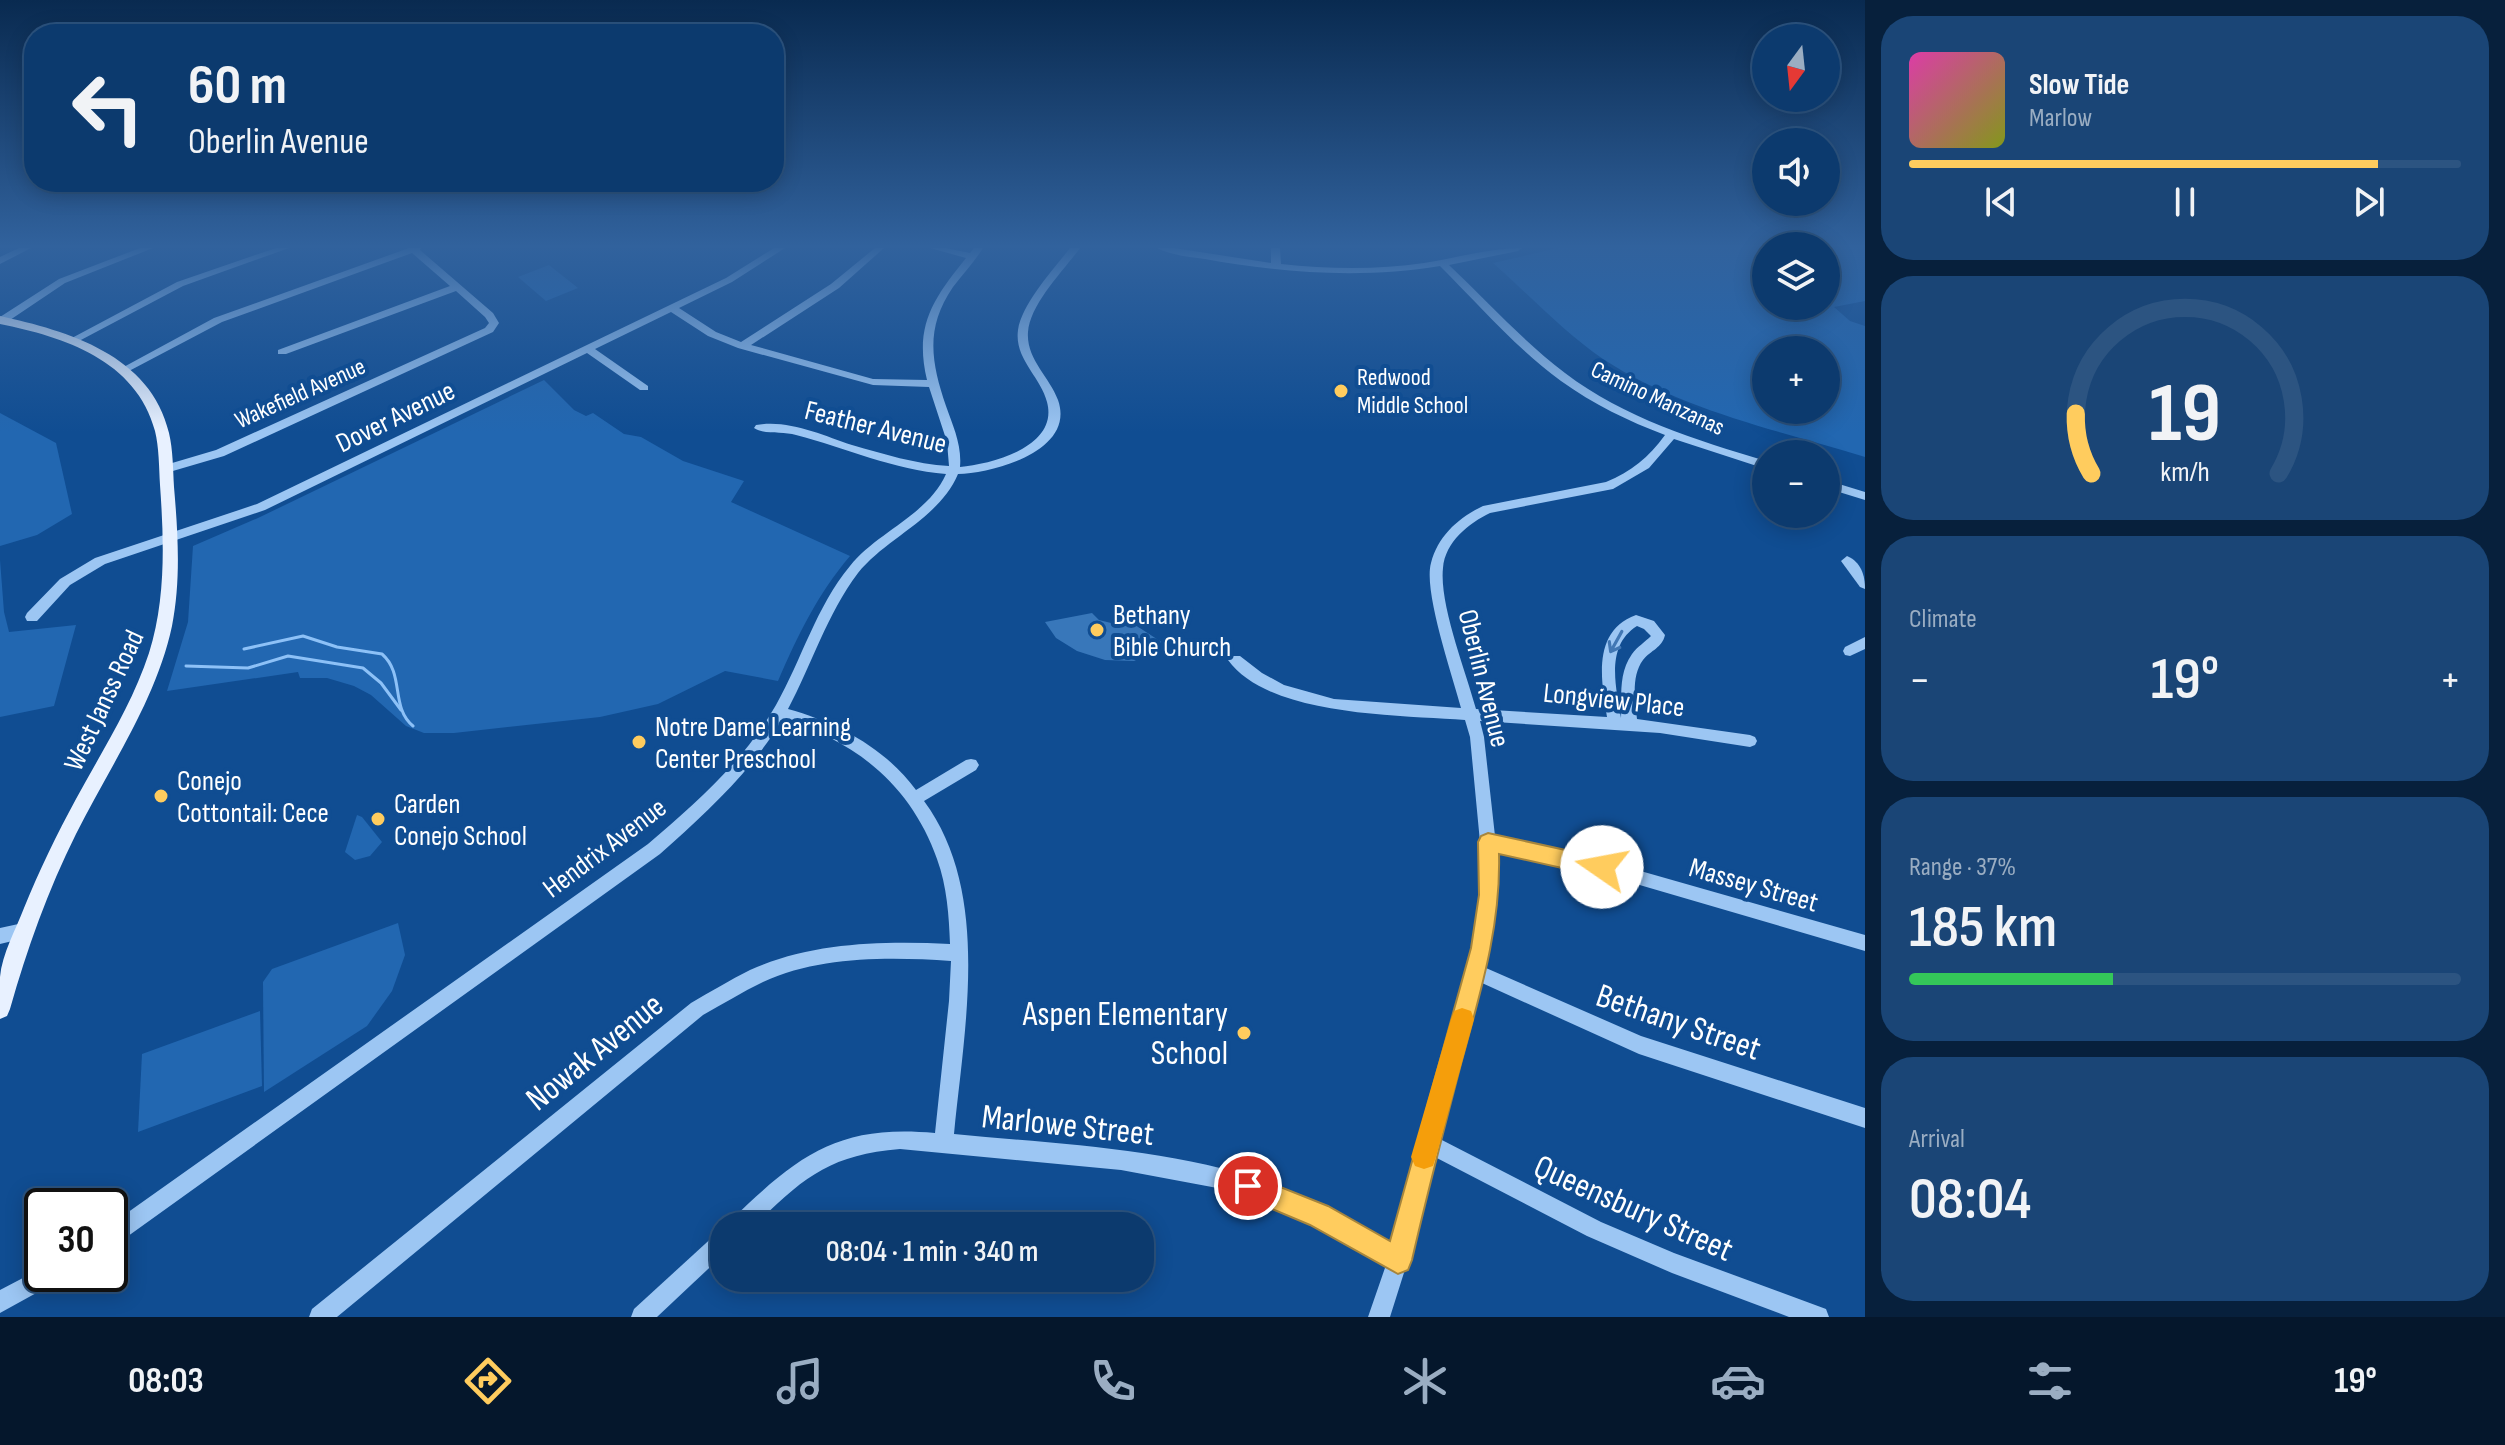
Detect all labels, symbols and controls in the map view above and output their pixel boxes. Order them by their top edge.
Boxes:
north arrow [1752,24,1840,112]
map controls [1752,24,1840,528]
text: 60 m [188,53,287,120]
icon: left [56,56,160,160]
text: Slow Tide [2029,67,2129,103]
text: Marlow [2029,103,2092,134]
text: Oberlin Avenue [188,121,369,164]
button: sound [1752,128,1840,216]
icon: previous [1979,180,2023,224]
icon: pause [2163,180,2207,224]
icon: next [2347,180,2391,224]
button: layers [1752,232,1840,320]
button: + [1752,336,1840,424]
street label: Wakefield Avenue [230,352,370,435]
street label: Camino Manzanas [1586,355,1729,442]
place label: Redwood Middle School [1357,363,1468,420]
text: 19 [2149,365,2221,465]
street label: Dover Avenue [331,374,460,460]
marker: Redwood Middle School [1332,382,1350,400]
street label: Feather Avenue [801,394,950,461]
button: − [1752,440,1840,528]
text: km/h [2160,455,2210,490]
place label: Bethany Bible Church [1113,599,1231,664]
text: Climate [1909,604,1977,635]
street label: Oberlin Avenue [1451,606,1517,751]
marker: Bethany Bible Church [1088,621,1106,639]
street label: West Janss Road [57,625,151,776]
one-way arrow [1608,630,1624,653]
text: 19° [2151,644,2219,716]
text: − [1909,654,1931,707]
text: + [2439,654,2461,707]
street label: Longview Place [1542,677,1686,724]
place label: Notre Dame Learning Center Preschool [655,711,851,776]
marker: Notre Dame Learning Center Preschool [630,733,648,751]
place label: Conejo Cottontail: Cece [177,765,329,830]
marker: Conejo Cottontail: Cece [152,787,170,805]
place label: Carden Conejo School [394,788,527,853]
street label: Hendrix Avenue [537,791,673,905]
marker: Carden Conejo School [369,810,387,828]
position arrow [1560,825,1644,909]
street label: Massey Street [1685,851,1822,920]
text: Range · 37% [1909,852,2016,883]
text: 185 km [1909,892,2057,964]
street label: Bethany Street [1591,975,1766,1070]
street label: Nowak Avenue [518,984,672,1120]
place label: Aspen Elementary School [1022,994,1228,1074]
marker: Aspen Elementary School [1235,1024,1253,1042]
street label: Marlowe Street [980,1096,1156,1155]
text: Arrival [1909,1124,1965,1155]
street label: Queensbury Street [1527,1146,1739,1271]
pin [1214,1152,1282,1220]
icon: arrive [1226,1164,1270,1208]
text: 08:04 [1909,1164,2031,1236]
speed limit sign: 30 [24,1188,128,1292]
text: 08:04 · 1 min · 340 m [826,1234,1038,1270]
icon: directions [460,1353,516,1409]
icon: music [772,1353,828,1409]
icon: phone [1085,1353,1141,1409]
icon: climate [1397,1353,1453,1409]
icon: car [1710,1353,1766,1409]
icon: filters [2022,1353,2078,1409]
text: 08:03 [128,1360,204,1403]
text: 19° [2334,1360,2377,1403]

